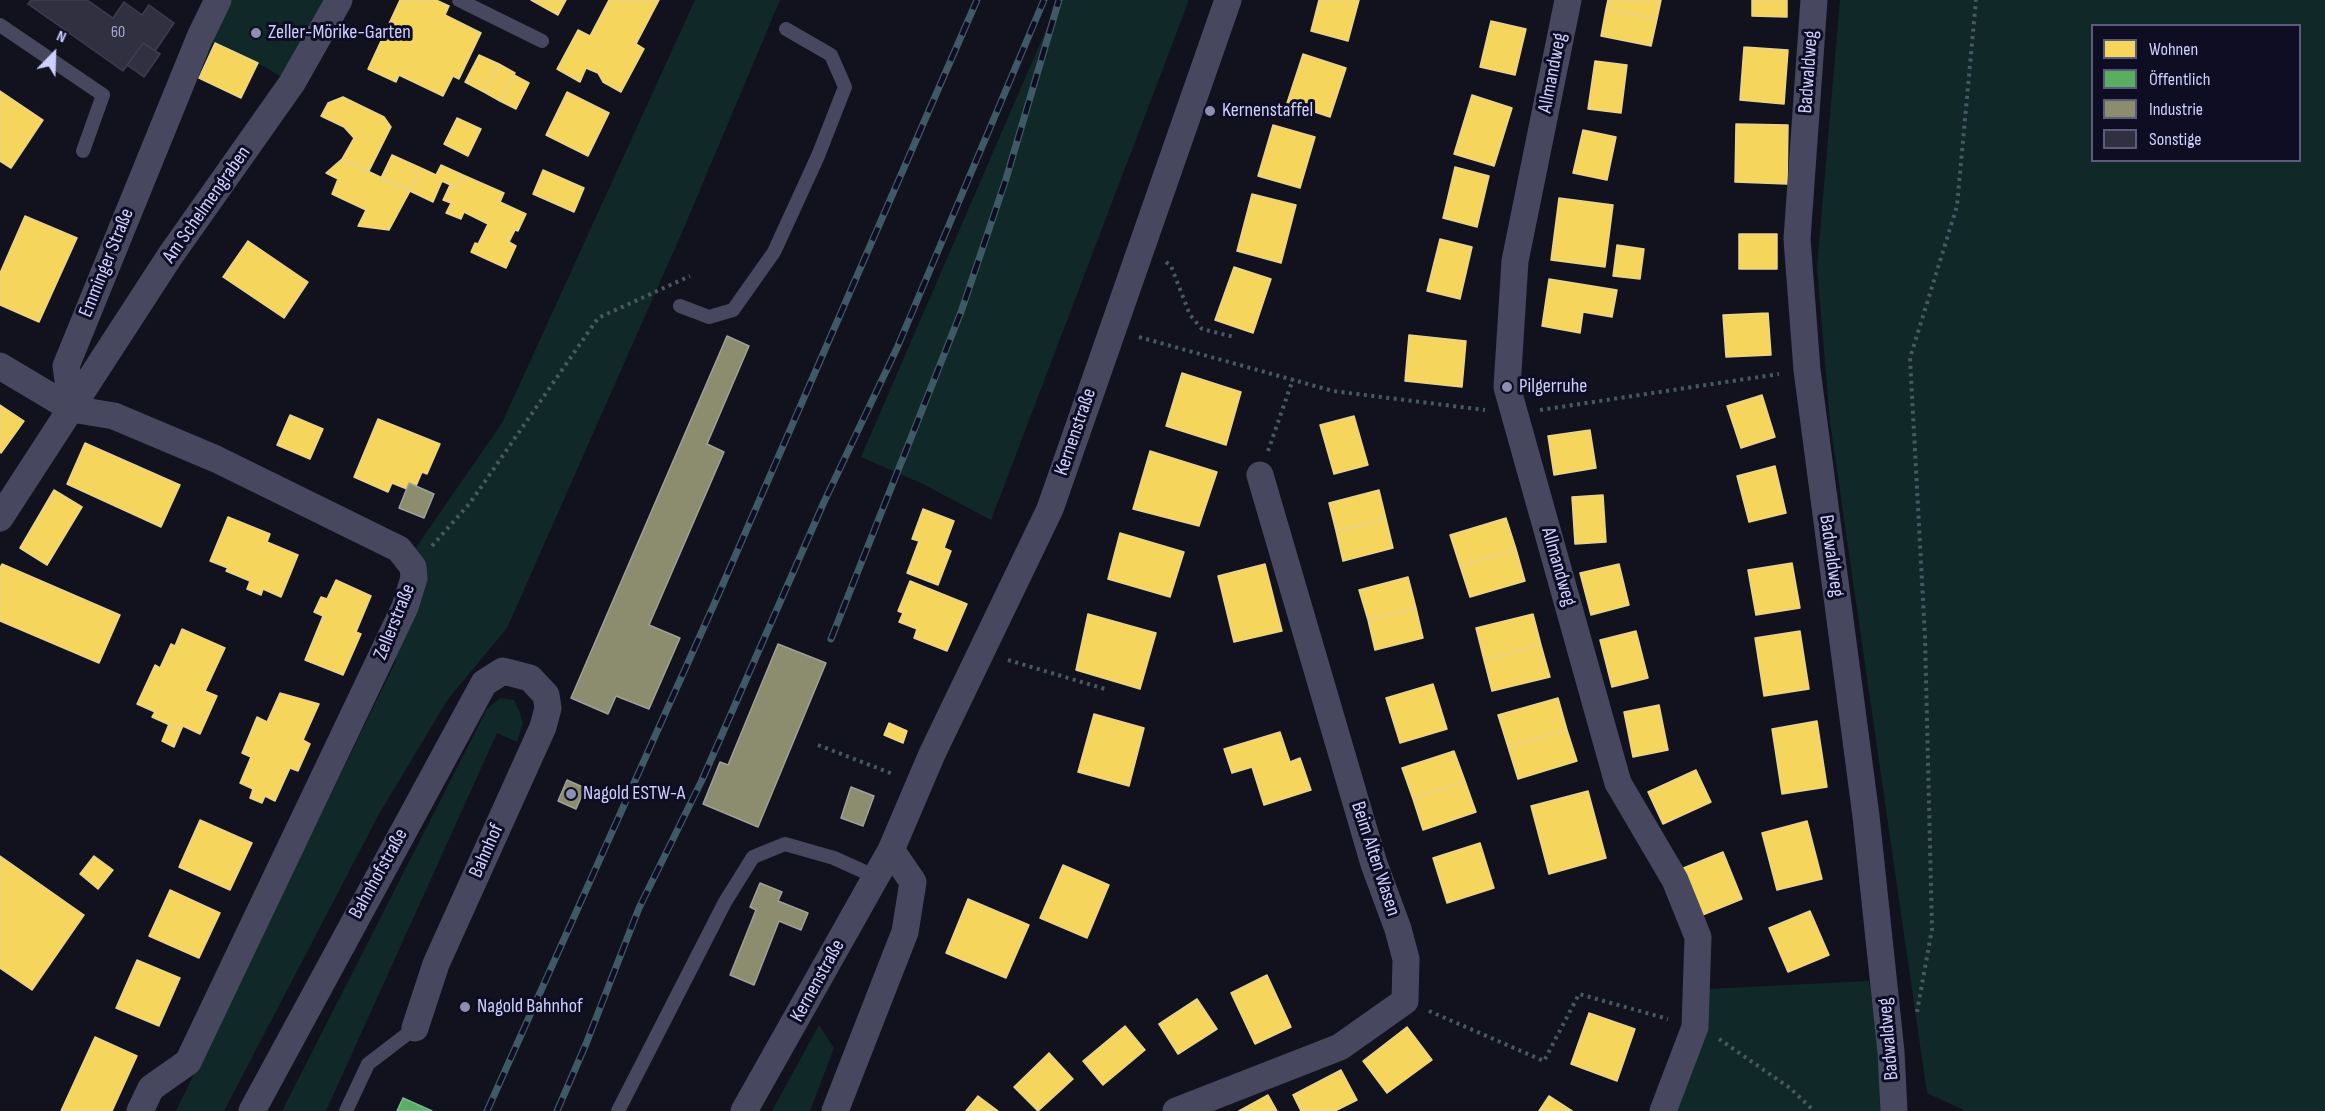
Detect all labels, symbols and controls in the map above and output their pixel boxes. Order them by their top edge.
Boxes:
place label: Zeller-Mörike-Garten [268,21,411,45]
house number: 60 [111,23,125,43]
north arrow [24,24,84,84]
legend [2091,24,2301,162]
marker: Zeller-Mörike-Garten [249,26,263,40]
text: N [54,27,69,47]
street label: Badwaldweg [1794,30,1824,114]
street label: Allmandweg [1534,31,1572,115]
text: Wohnen [2149,39,2198,60]
text: Öffentlich [2149,69,2210,90]
place label: Kernenstaffel [1222,99,1313,123]
text: Industrie [2149,99,2203,120]
marker: Kernenstaffel [1203,104,1217,118]
text: Sonstige [2149,129,2202,150]
street label: Am Schelmengraben [158,142,256,268]
street label: Emminger Straße [74,205,140,321]
place label: Pilgerruhe [1519,375,1587,399]
marker: Pilgerruhe [1500,380,1514,394]
street label: Kernenstraße [1050,385,1102,479]
street label: Badwaldweg [1813,513,1849,599]
street label: Allmandweg [1535,525,1581,609]
street label: Zellerstraße [369,581,421,663]
place label: Nagold ESTW-A [583,782,685,806]
marker: Nagold ESTW-A [564,787,578,801]
street label: Beim Alten Wasen [1345,799,1405,919]
street label: Bahnhof [465,820,509,882]
street label: Bahnhofstraße [344,825,414,923]
street label: Kernenstraße [786,936,850,1026]
place label: Nagold Bahnhof [477,995,583,1019]
street label: Badwaldweg [1873,997,1905,1081]
marker: Nagold Bahnhof [458,1000,472,1014]

